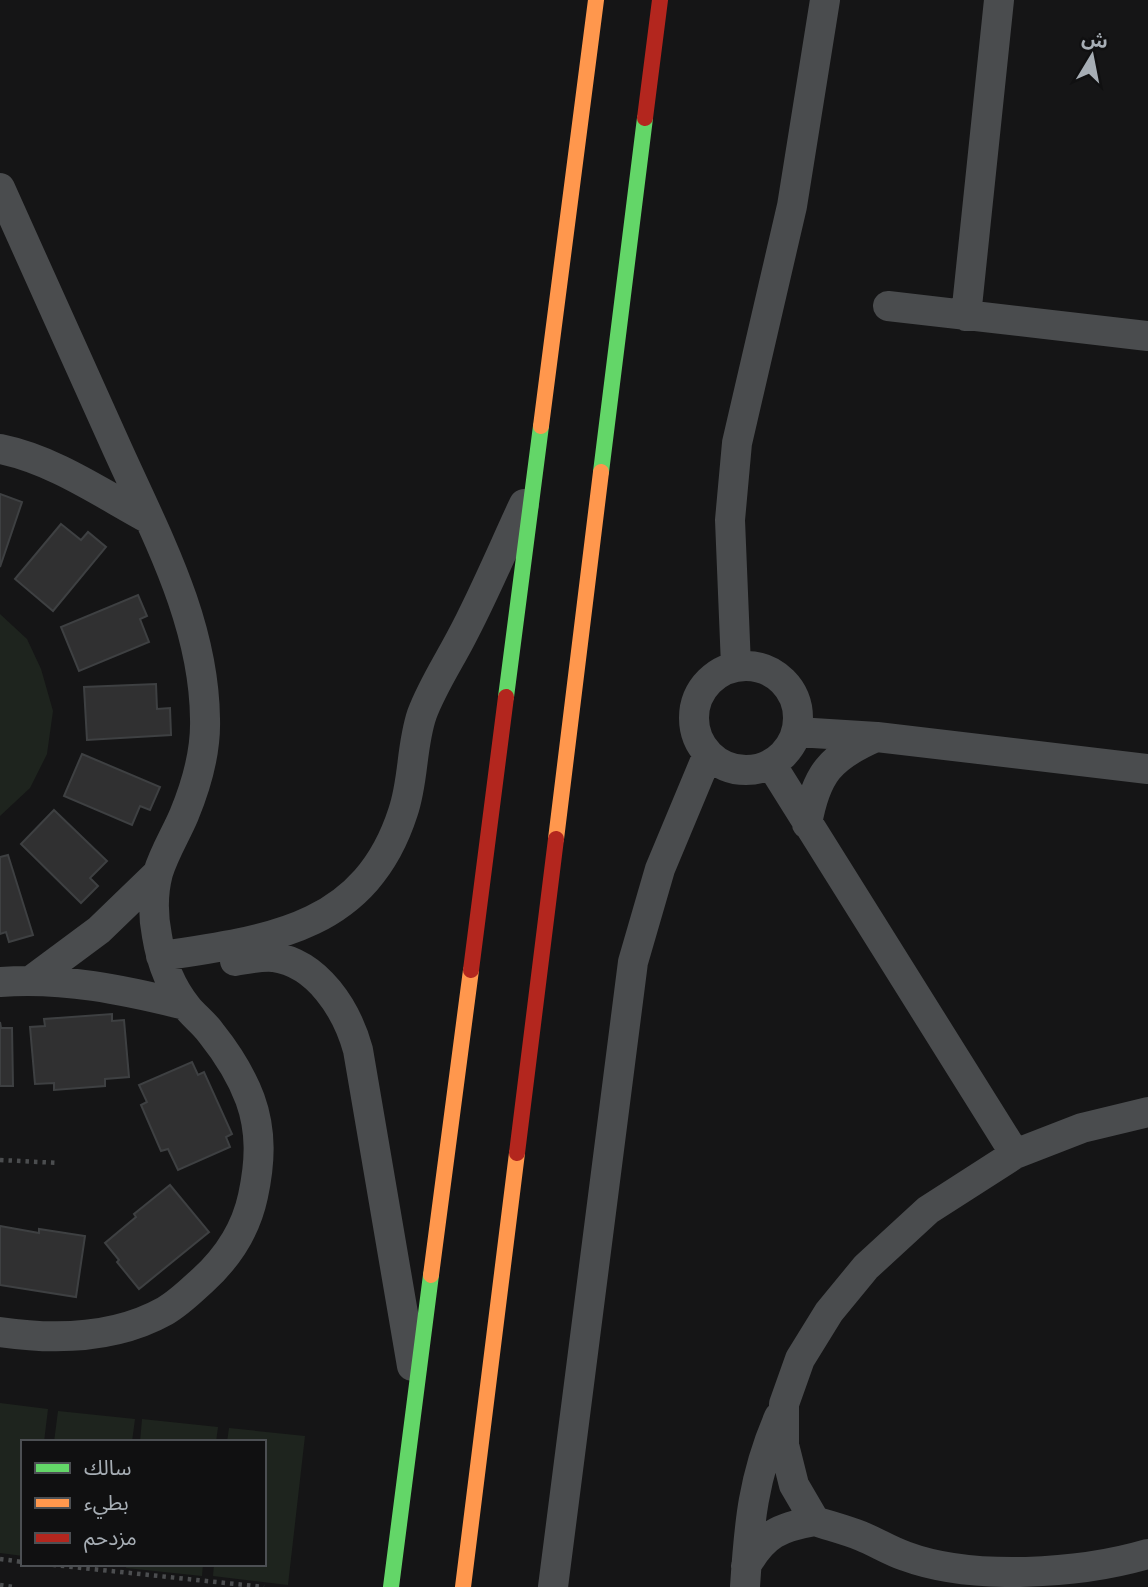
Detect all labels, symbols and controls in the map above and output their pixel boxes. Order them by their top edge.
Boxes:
north arrow [1057,21,1127,91]
text: ش [1080,25,1110,53]
legend [21,1440,266,1566]
text: سالك [84,1454,131,1480]
text: بطيء [84,1489,129,1519]
text: مزدحم [84,1524,137,1553]

